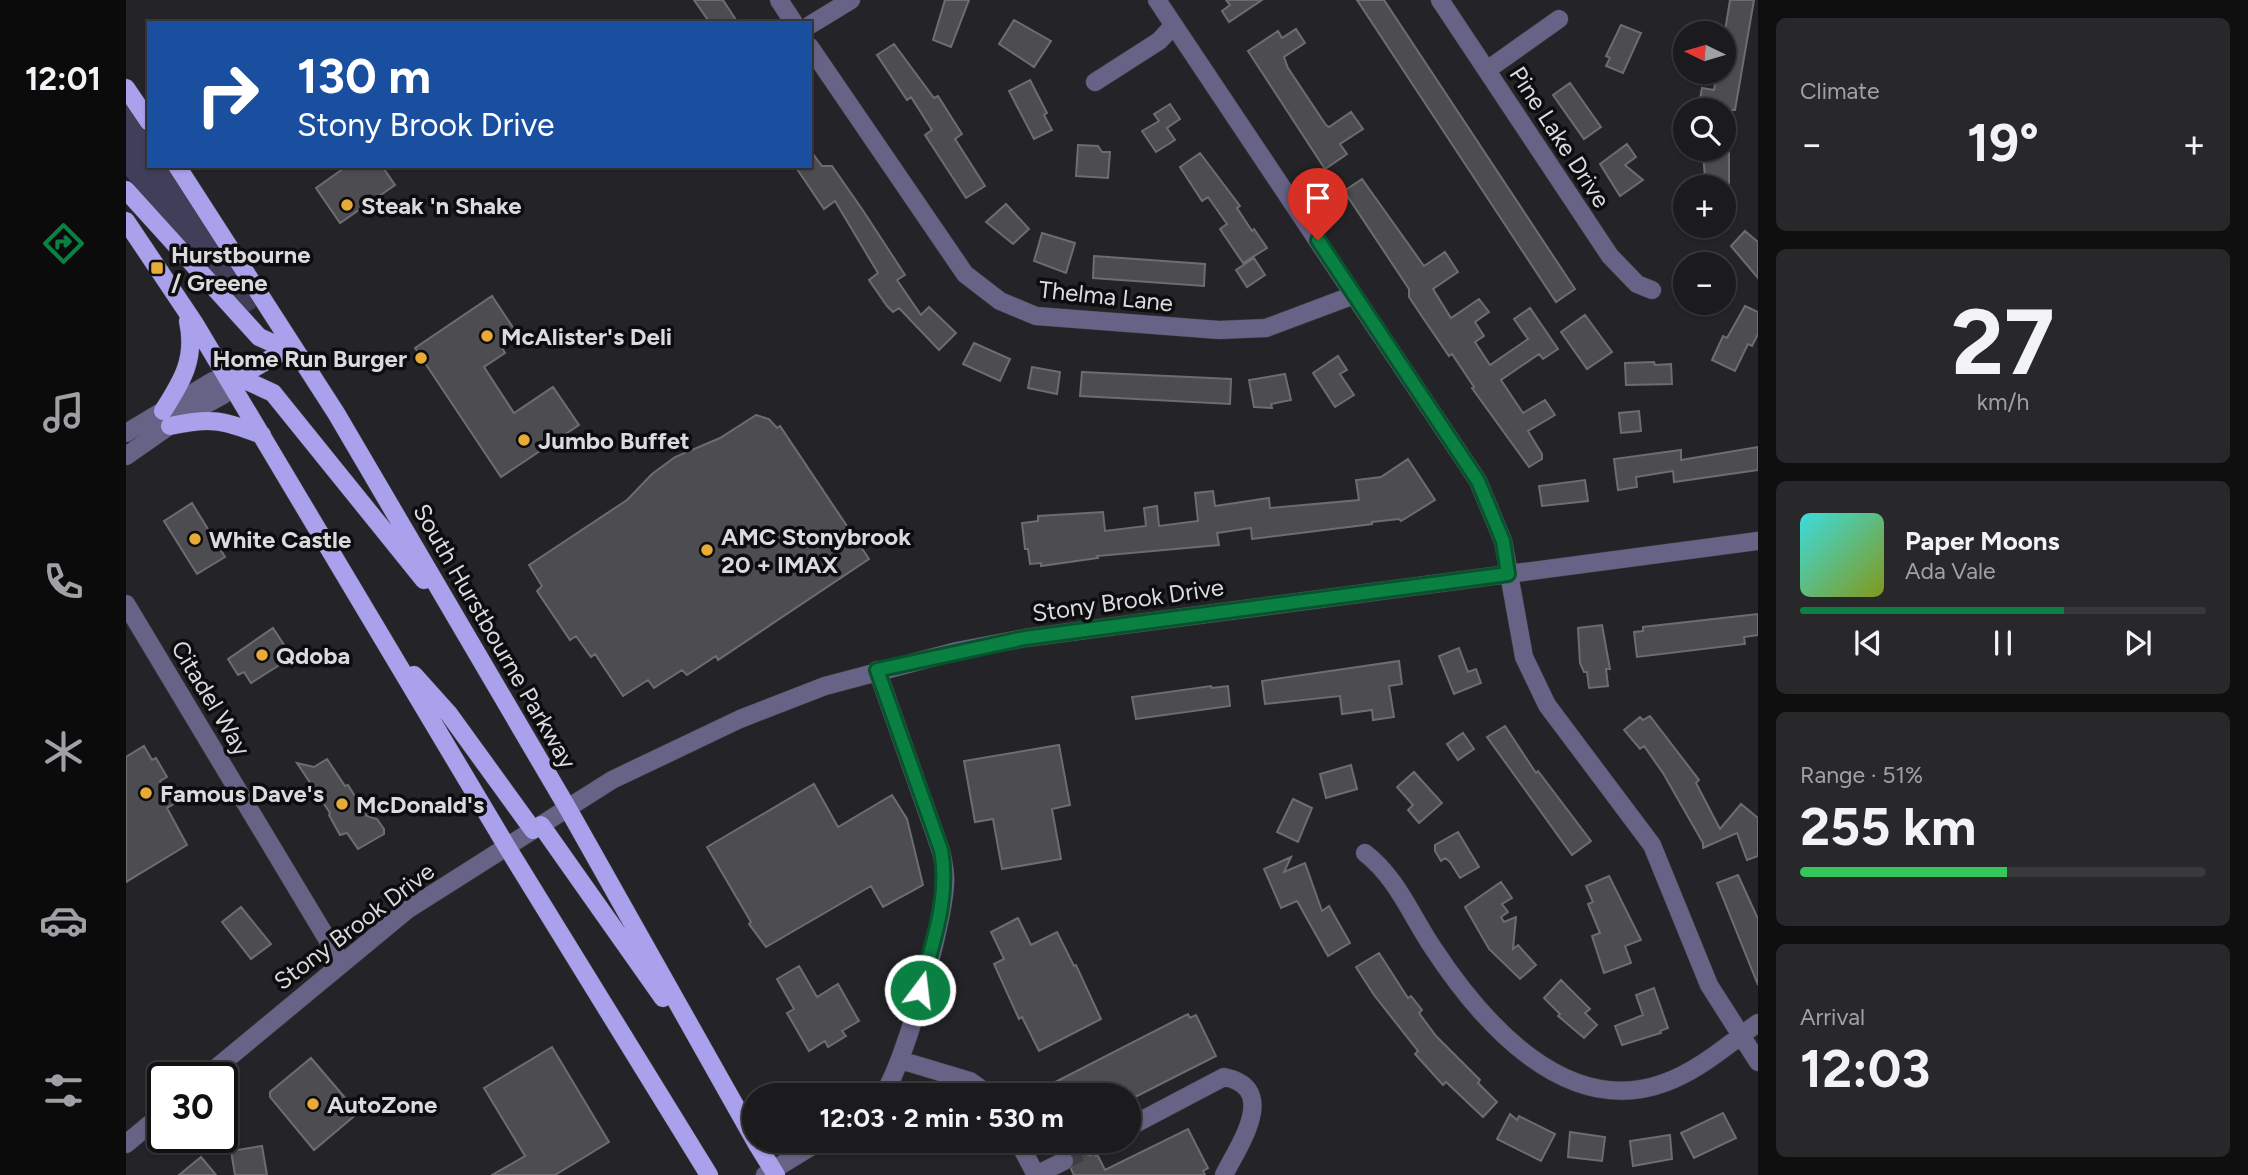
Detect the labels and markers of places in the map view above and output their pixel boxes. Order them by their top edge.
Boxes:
pin [1288,168,1348,240]
place label: Steak 'n Shake [361,191,522,220]
marker: Steak 'n Shake [339,197,355,213]
place label: Hurstbourne / Greene [171,240,310,297]
marker: Hurstbourne / Greene [149,260,165,276]
place label: McAlister's Deli [501,322,672,351]
marker: McAlister's Deli [479,328,495,344]
place label: Home Run Burger [212,344,407,373]
marker: Home Run Burger [413,350,429,366]
place label: Jumbo Buffet [538,426,690,455]
marker: Jumbo Buffet [516,432,532,448]
place label: AMC Stonybrook 20 + IMAX [721,522,911,579]
place label: White Castle [209,525,351,554]
marker: White Castle [187,531,203,547]
marker: AMC Stonybrook 20 + IMAX [699,542,715,558]
place label: Qdoba [276,641,350,670]
marker: Qdoba [254,647,270,663]
place label: Famous Dave's [160,779,324,808]
marker: Famous Dave's [138,785,154,801]
place label: McDonald's [356,790,484,819]
marker: McDonald's [334,796,350,812]
place label: AutoZone [327,1090,437,1119]
marker: AutoZone [305,1096,321,1112]

